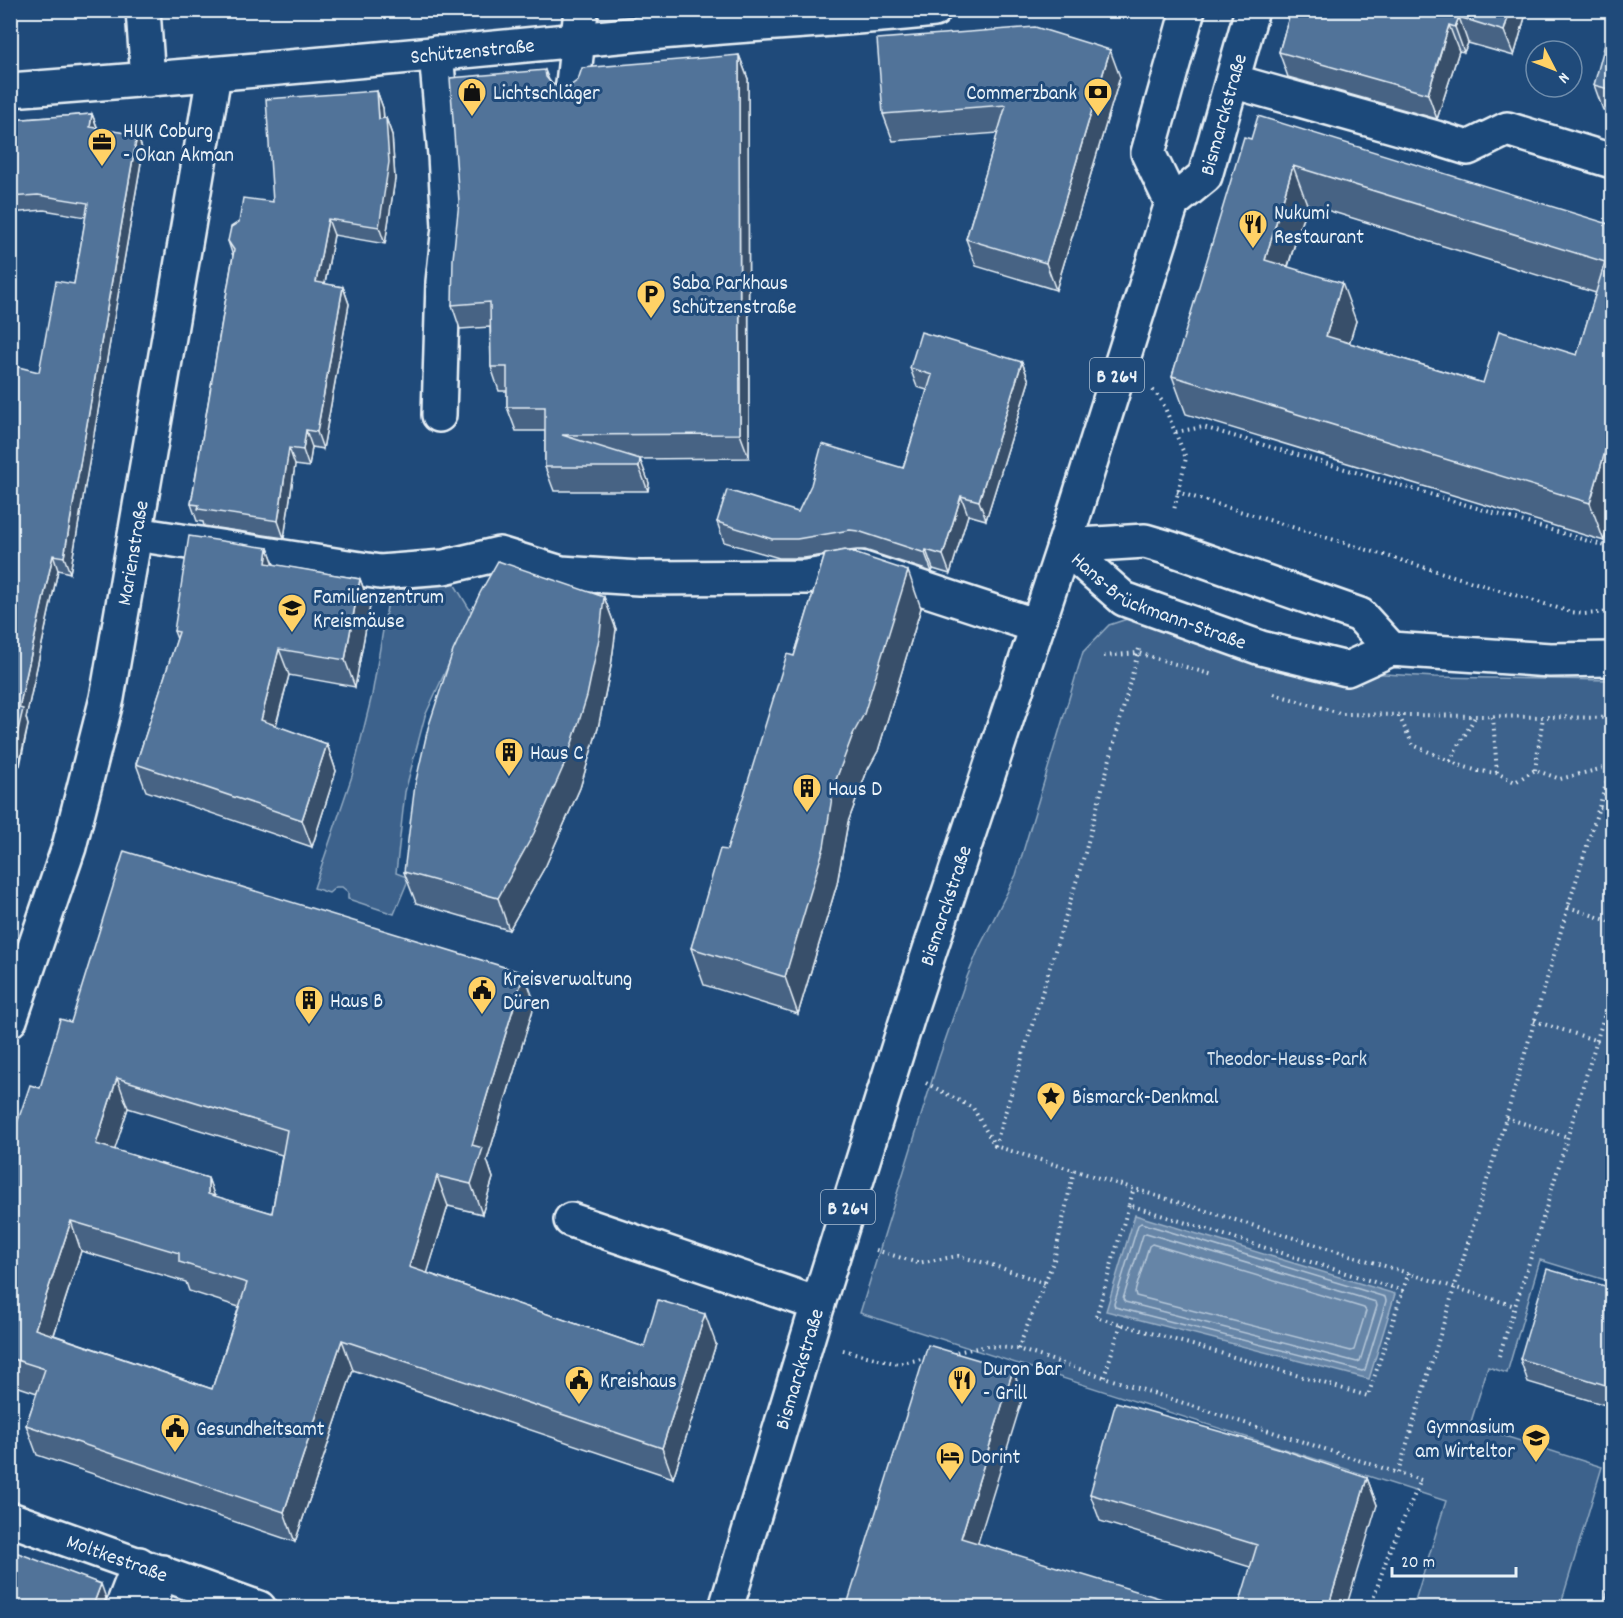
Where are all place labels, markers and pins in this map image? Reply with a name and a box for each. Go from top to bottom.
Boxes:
shop icon: Lichtschläger [456,76,488,118]
bank icon: Commerzbank [1082,76,1114,118]
place label: Lichtschläger [493,80,600,110]
place label: Commerzbank [966,80,1077,110]
place label: HUK Coburg - Okan Akman [123,118,234,172]
office icon: HUK Coburg - Okan Akman [86,126,118,168]
place label: Nukumi Restaurant [1274,200,1364,254]
restaurant icon: Nukumi Restaurant [1237,208,1269,250]
place label: Saba Parkhaus Schützenstraße [672,270,797,324]
parking icon: Saba Parkhaus Schützenstraße [635,278,667,320]
place label: Familienzentrum Kreismäuse [313,584,444,638]
school or university icon: Familienzentrum Kreismäuse [276,592,308,634]
building icon: Haus C [493,736,525,778]
place label: Haus C [530,740,584,770]
building icon: Haus D [791,772,823,814]
place label: Haus D [828,776,882,806]
place label: Kreisverwaltung Düren [503,966,632,1020]
public building icon: Kreisverwaltung Düren [466,974,498,1016]
building icon: Haus B [293,984,325,1026]
place label: Haus B [330,988,383,1018]
place icon: Bismarck-Denkmal [1035,1080,1067,1122]
place label: Bismarck-Denkmal [1072,1084,1219,1114]
place label: Duron Bar - Grill [983,1356,1062,1410]
public building icon: Kreishaus [563,1364,595,1406]
restaurant icon: Duron Bar - Grill [946,1364,978,1406]
place label: Kreishaus [600,1368,677,1398]
public building icon: Gesundheitsamt [159,1412,191,1454]
place label: Gymnasium am Wirteltor [1415,1414,1515,1468]
place label: Gesundheitsamt [196,1416,325,1446]
school or university icon: Gymnasium am Wirteltor [1520,1422,1552,1464]
hotel icon: Dorint [934,1440,966,1482]
place label: Dorint [971,1444,1021,1474]

